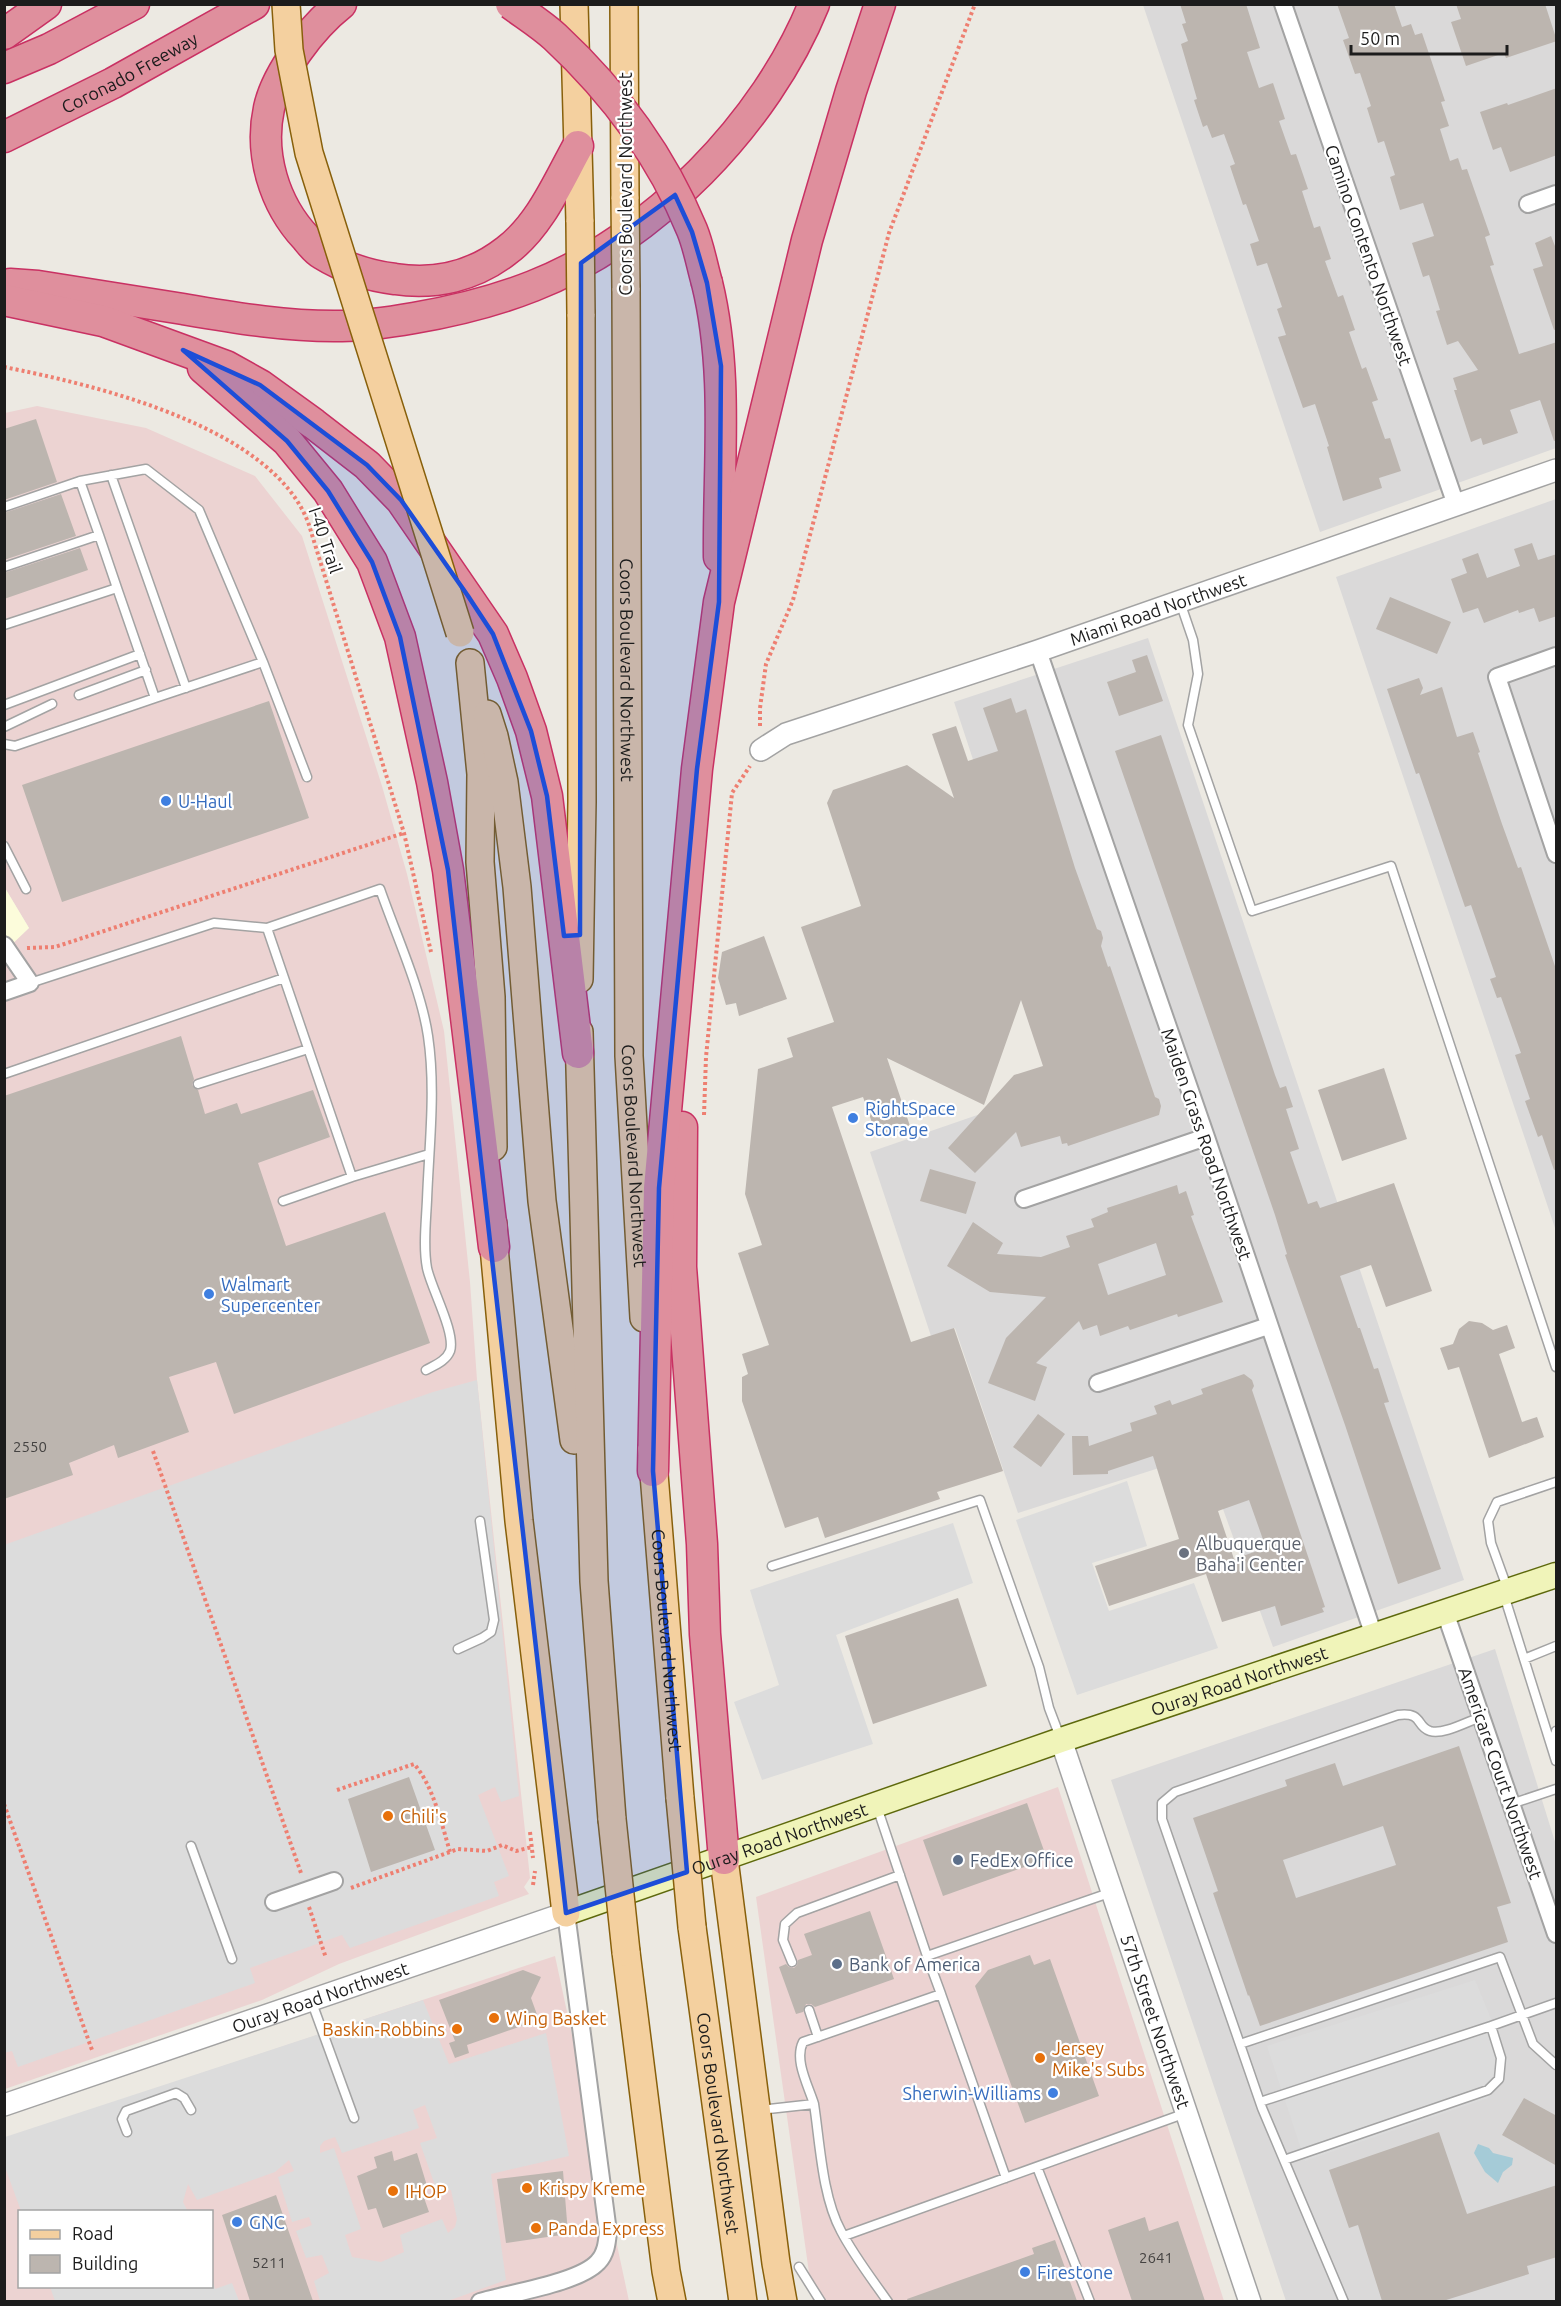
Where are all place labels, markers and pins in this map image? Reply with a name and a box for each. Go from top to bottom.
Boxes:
place label: U-Haul [178,791,233,811]
marker: U-Haul [159,794,173,808]
place label: RightSpace Storage [865,1098,956,1139]
marker: RightSpace Storage [846,1111,860,1125]
place label: Walmart Supercenter [221,1274,320,1315]
marker: Walmart Supercenter [202,1287,216,1301]
place label: Albuquerque Baha'i Center [1196,1533,1304,1574]
marker: Albuquerque Baha'i Center [1177,1546,1191,1560]
place label: Chili's [400,1806,447,1826]
marker: Chili's [381,1809,395,1823]
place label: FedEx Office [970,1850,1074,1870]
marker: FedEx Office [951,1853,965,1867]
place label: Bank of America [849,1954,981,1974]
marker: Bank of America [830,1957,844,1971]
place label: Wing Basket [506,2008,606,2028]
marker: Wing Basket [487,2011,501,2025]
place label: Baskin-Robbins [322,2019,445,2039]
marker: Baskin-Robbins [450,2022,464,2036]
place label: Jersey Mike's Subs [1052,2038,1145,2079]
marker: Jersey Mike's Subs [1033,2051,1047,2065]
place label: Sherwin-Williams [903,2083,1041,2103]
marker: Sherwin-Williams [1046,2086,1060,2100]
place label: Krispy Kreme [539,2178,645,2198]
place label: IHOP [405,2181,447,2201]
marker: Krispy Kreme [520,2181,534,2195]
marker: IHOP [386,2184,400,2198]
place label: GNC [249,2212,285,2232]
marker: GNC [230,2215,244,2229]
place label: Panda Express [548,2218,664,2238]
marker: Panda Express [529,2221,543,2235]
place label: Firestone [1037,2262,1113,2282]
marker: Firestone [1018,2265,1032,2279]

